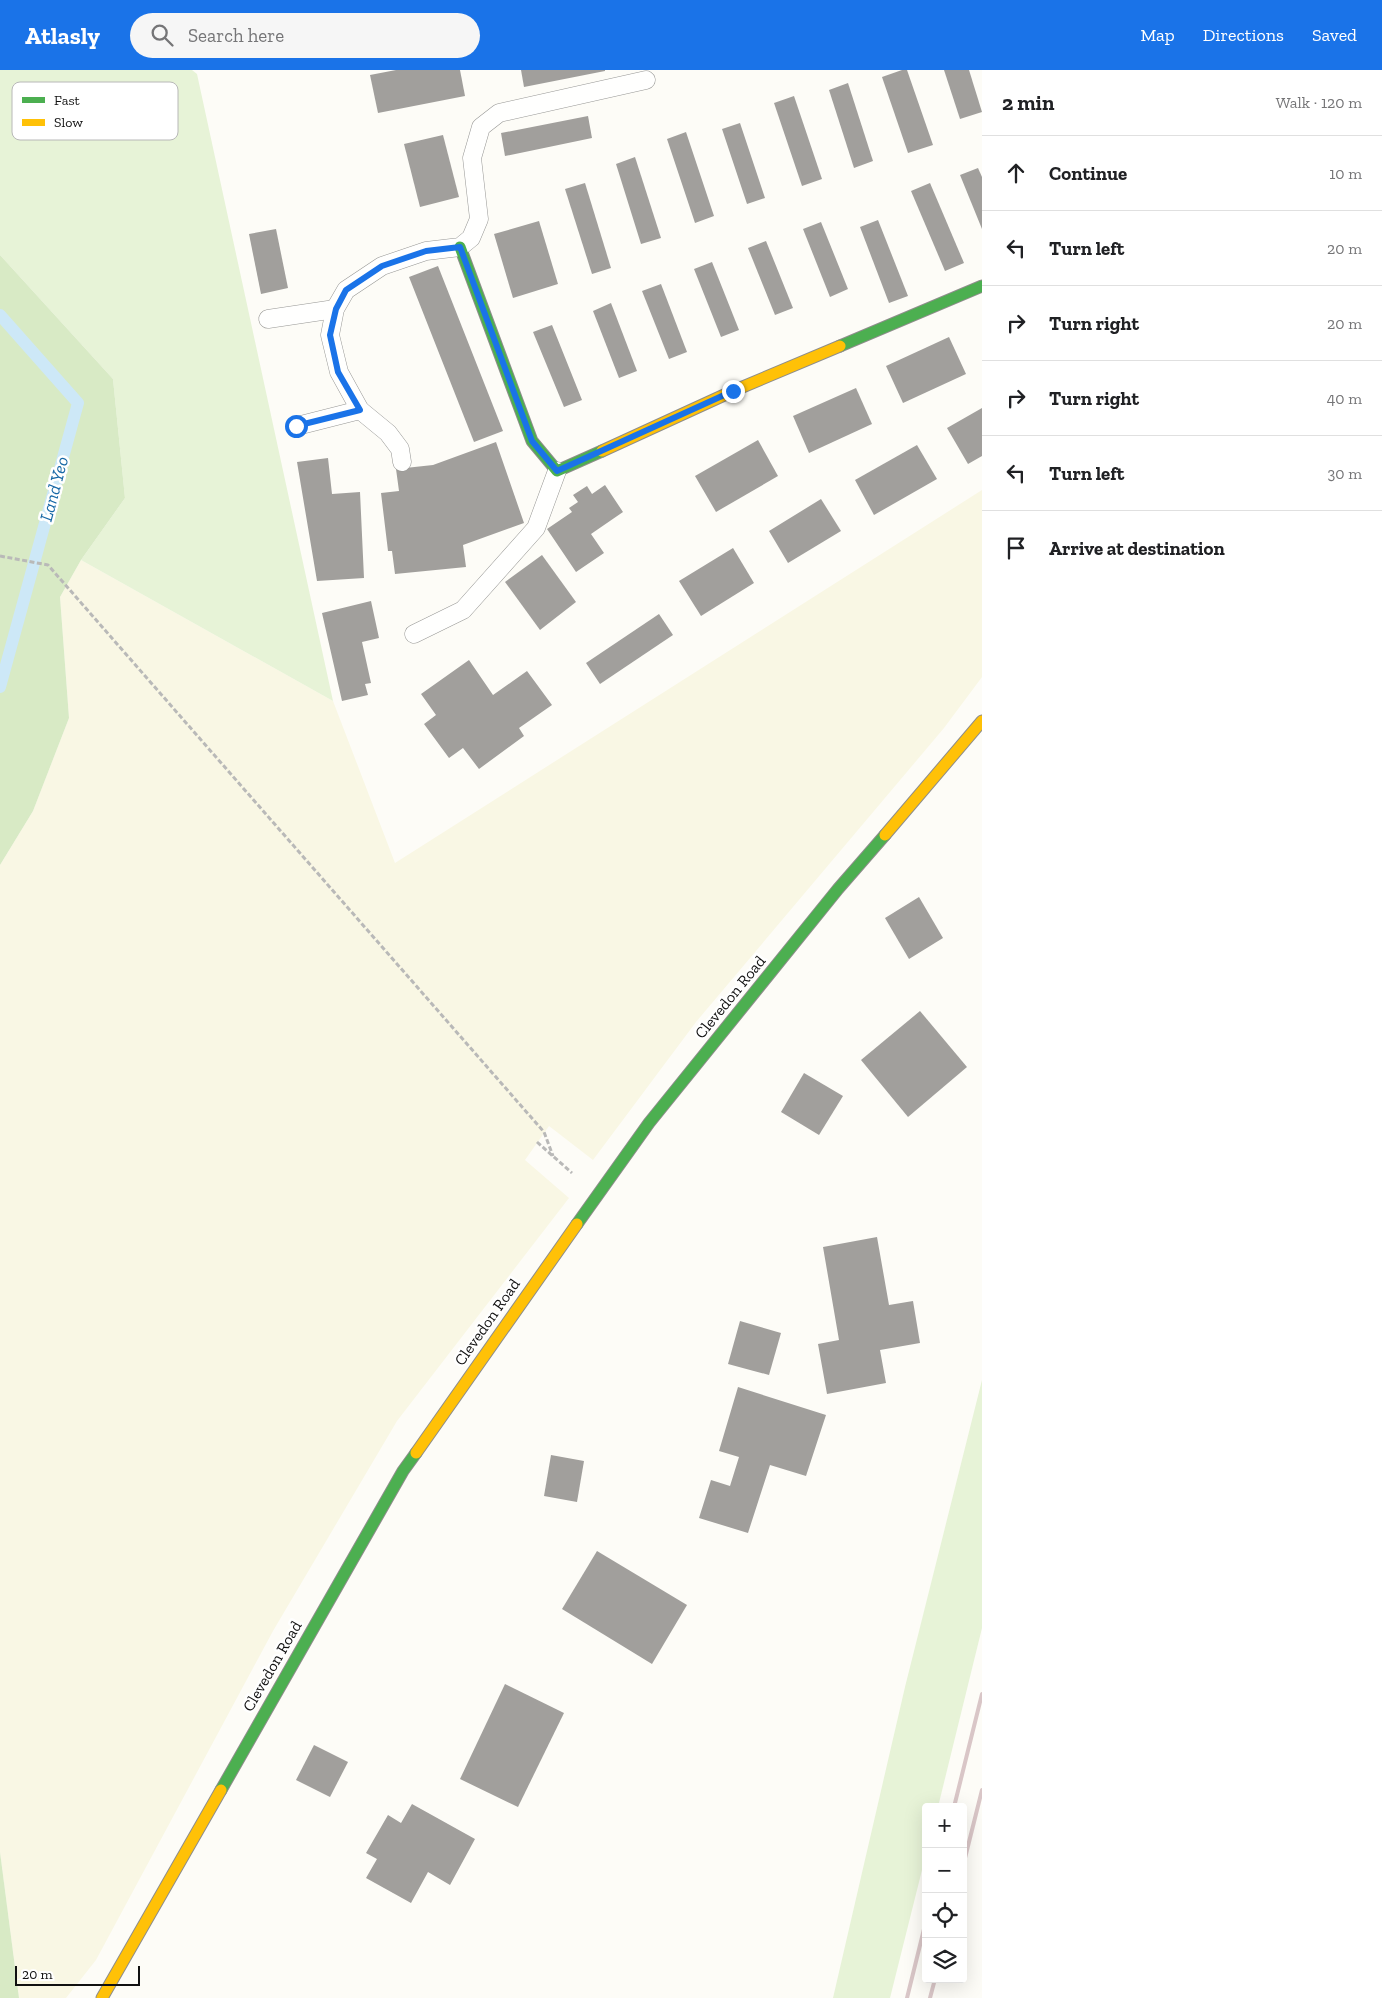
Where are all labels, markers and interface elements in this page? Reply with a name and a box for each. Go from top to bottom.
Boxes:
search box [130,13,480,58]
text: Atlasly [25,21,100,50]
icon: search [148,21,176,49]
text: Search here [188,24,284,47]
text: Map [1140,24,1175,46]
text: Directions [1203,24,1284,46]
text: Saved [1312,24,1357,46]
legend [12,82,178,140]
text: 2 min [1002,90,1054,115]
text: Fast [54,92,81,109]
text: Walk · 120 m [1276,93,1362,112]
text: Slow [54,114,83,131]
icon: ahead [1002,159,1030,187]
text: Continue [1049,162,1127,185]
text: 10 m [1329,164,1362,183]
icon: left [1002,234,1030,262]
text: Turn left [1049,237,1124,260]
text: 20 m [1327,239,1362,258]
icon: right [1002,309,1030,337]
text: Turn right [1049,312,1139,335]
text: 20 m [1327,314,1362,333]
route end [722,380,745,403]
icon: right [1002,384,1030,412]
text: Turn right [1049,387,1139,410]
text: 40 m [1327,389,1362,408]
route start [285,415,308,438]
water label: Land Yeo [35,454,73,524]
icon: left [1002,459,1030,487]
text: Turn left [1049,462,1124,485]
text: 30 m [1328,464,1362,483]
icon: arrive [1002,534,1030,562]
text: Arrive at destination [1049,537,1225,560]
street label: Clevedon Road [691,951,769,1042]
street label: Clevedon Road [450,1275,524,1369]
street label: Clevedon Road [238,1617,306,1715]
map controls [922,1803,967,1983]
button: + [922,1803,967,1848]
button: − [922,1848,967,1893]
button: locate [922,1893,967,1938]
button: layers [922,1938,967,1983]
scale bar [15,1963,140,1986]
text: 20 m [22,1966,53,1983]

